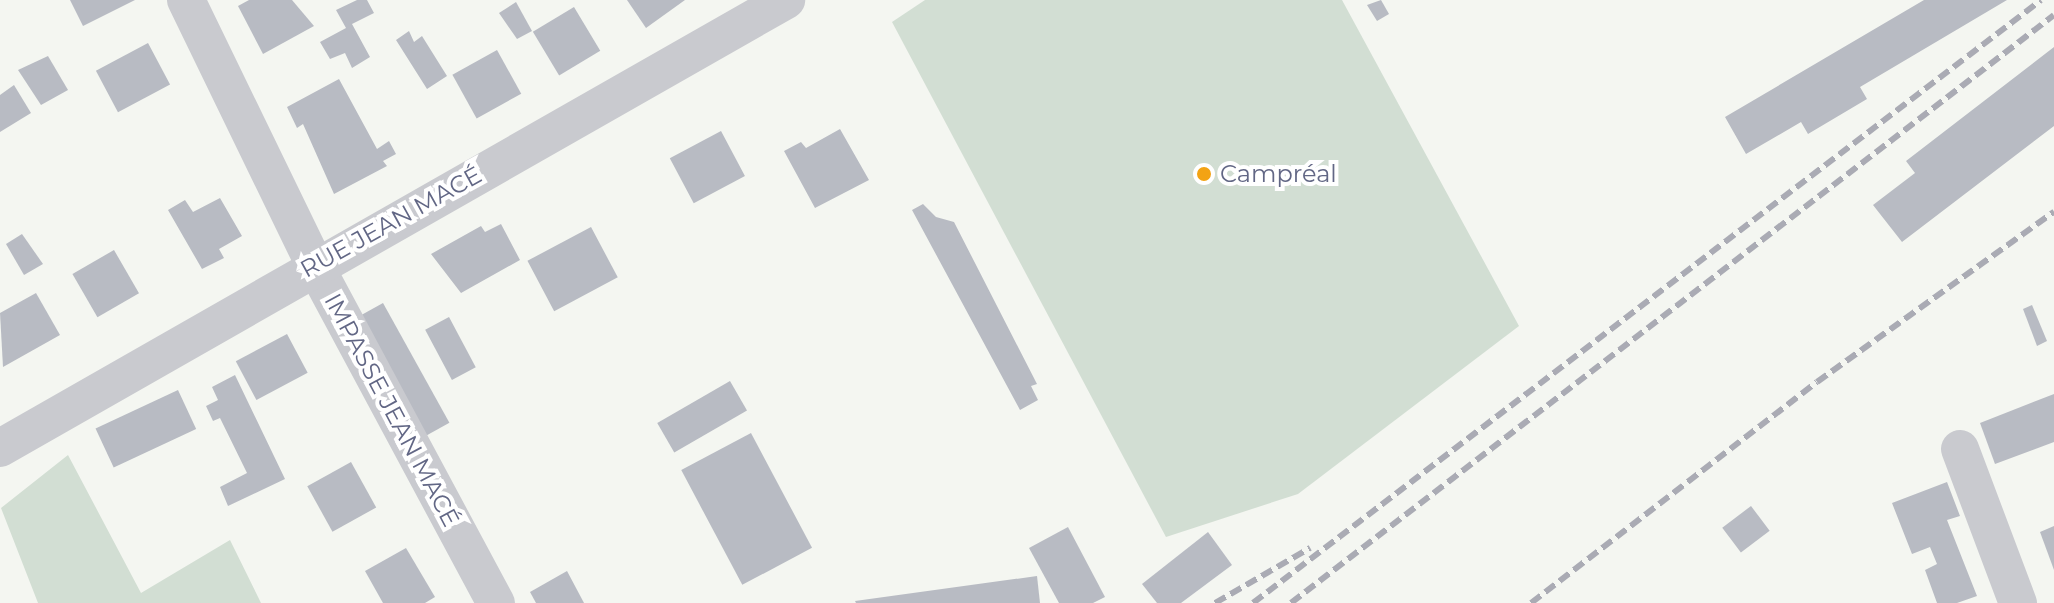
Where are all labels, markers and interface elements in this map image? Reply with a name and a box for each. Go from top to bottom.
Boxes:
street label: RUE JEAN MACÉ [295,160,487,284]
place label: Campréal [1220,160,1337,188]
marker: Campréal [1195,165,1213,183]
street label: IMPASSE JEAN MACÉ [318,289,466,531]

